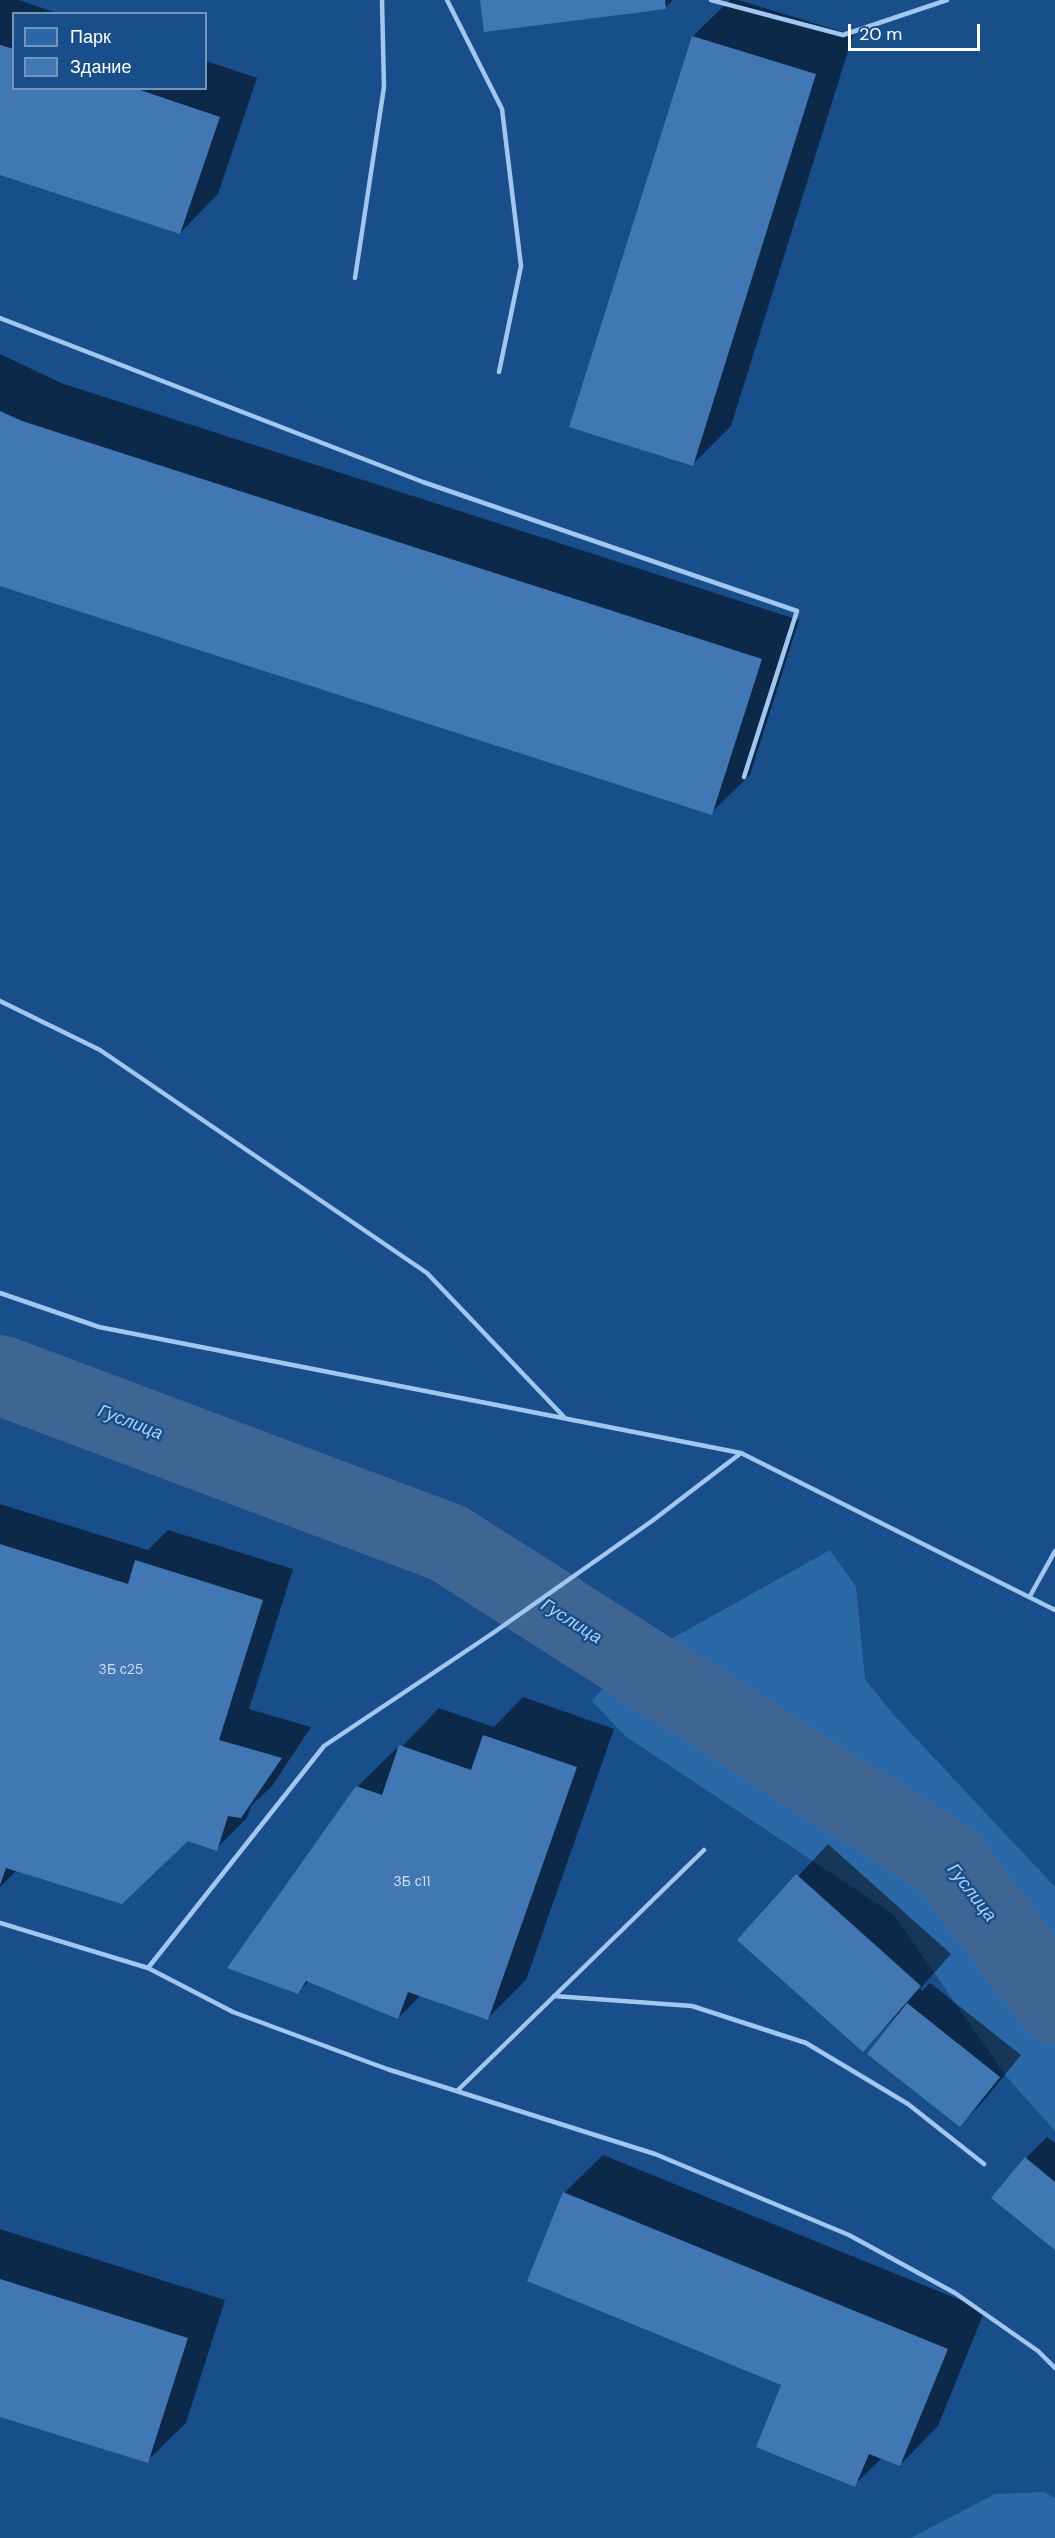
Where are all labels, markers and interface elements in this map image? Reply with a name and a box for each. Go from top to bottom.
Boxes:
legend [12,12,207,90]
scale bar [851,12,983,50]
text: 20 m [859,22,902,46]
text: Парк [70,25,111,49]
text: Здание [70,55,131,79]
water label: Гуслица [95,1401,165,1445]
water label: Гуслица [537,1595,605,1649]
house number: 3Б с25 [99,1662,143,1678]
water label: Гуслица [942,1860,1000,1926]
house number: 3Б с11 [394,1874,430,1890]

